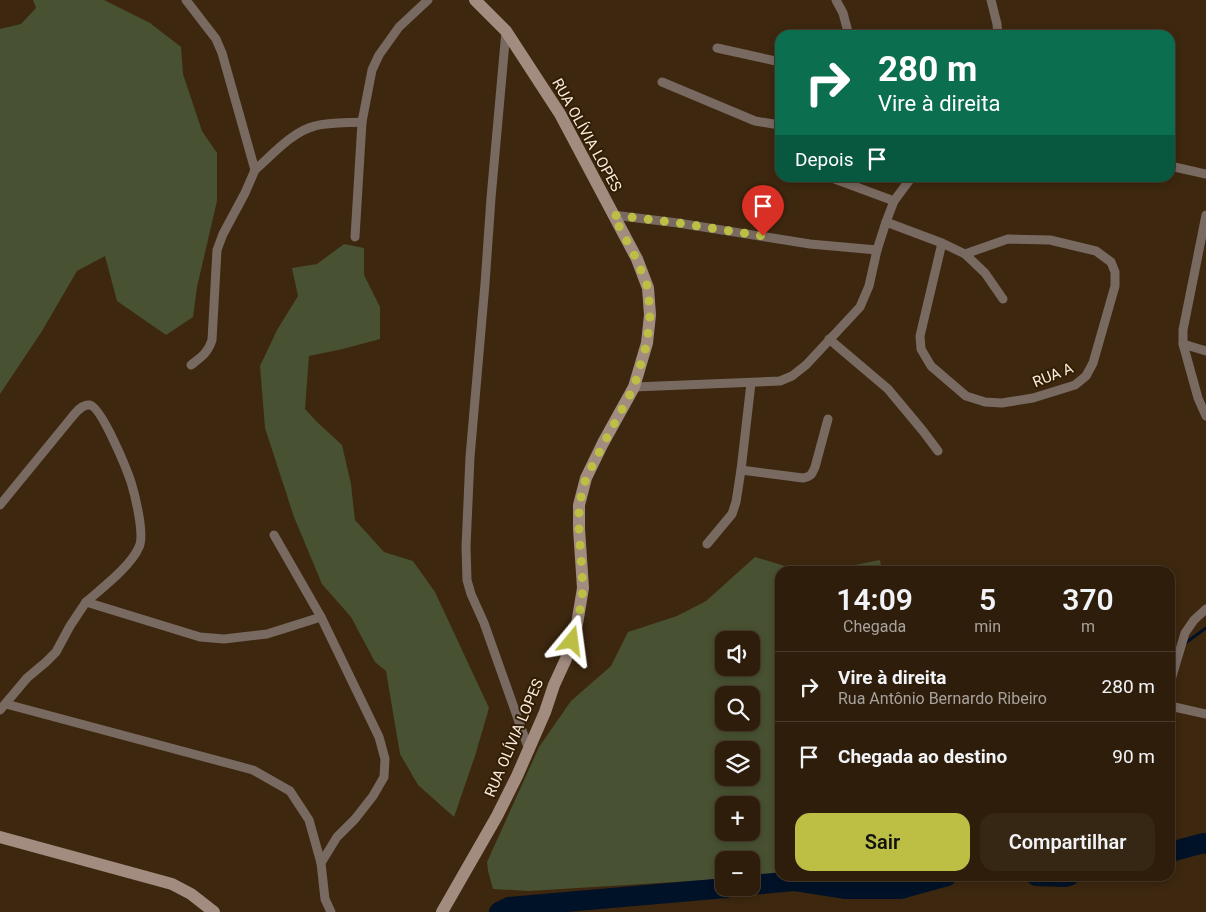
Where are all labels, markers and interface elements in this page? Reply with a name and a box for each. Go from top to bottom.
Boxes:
text: 280 m [878,49,977,90]
icon: right [795,50,860,115]
street label: RUA OLÍVIA LOPES [548,75,626,195]
text: Vire à direita [878,91,1000,116]
icon: arrive [863,145,891,173]
text: Depois [795,148,853,171]
pin [742,185,784,236]
icon: arrive [749,192,777,220]
street label: RUA A [1030,359,1076,391]
text: 14:09 [836,582,913,617]
text: 5 [979,582,996,617]
text: 370 [1062,582,1114,617]
position arrow [545,614,597,666]
text: Chegada [843,617,906,636]
text: min [974,617,1001,636]
text: m [1081,617,1095,636]
map controls [715,631,760,896]
button: sound [715,631,760,676]
text: Vire à direita [838,666,947,689]
icon: right [795,673,823,701]
text: 280 m [1102,675,1155,698]
street label: RUA OLÍVIA LOPES [481,676,547,800]
button: search [715,686,760,731]
text: Rua Antônio Bernardo Ribeiro [838,689,1047,708]
button: layers [715,741,760,786]
icon: arrive [795,743,823,771]
text: Chegada ao destino [838,745,1007,768]
text: 90 m [1112,745,1155,768]
button: + [715,796,760,841]
button: Sair [795,813,970,871]
button: Compartilhar [980,813,1155,871]
button: − [715,851,760,896]

